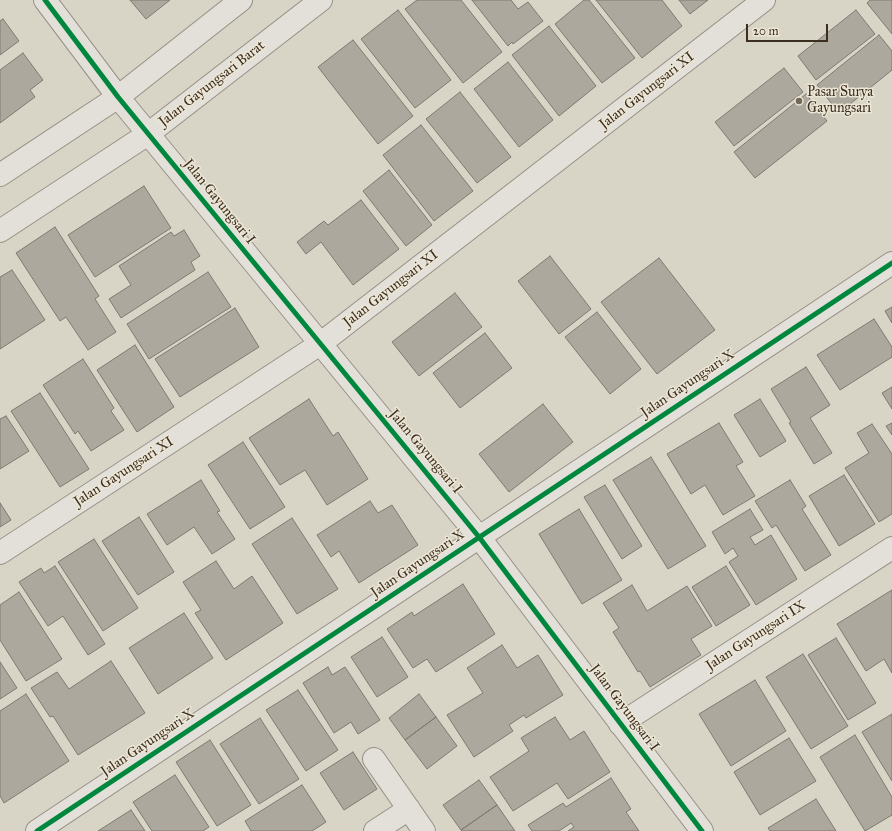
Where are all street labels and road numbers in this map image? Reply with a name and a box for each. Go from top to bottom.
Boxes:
street label: Jalan Gayungsari Barat [156,37,268,131]
street label: Jalan Gayungsari XI [596,49,698,133]
street label: Jalan Gayungsari I [180,156,258,248]
street label: Jalan Gayungsari XI [340,247,442,331]
street label: Jalan Gayungsari X [638,346,738,422]
street label: Jalan Gayungsari I [385,406,465,498]
street label: Jalan Gayungsari XI [71,433,177,511]
street label: Jalan Gayungsari X [368,526,468,602]
street label: Jalan Gayungsari IX [703,597,809,675]
street label: Jalan Gayungsari I [586,661,662,755]
street label: Jalan Gayungsari X [98,705,198,781]

